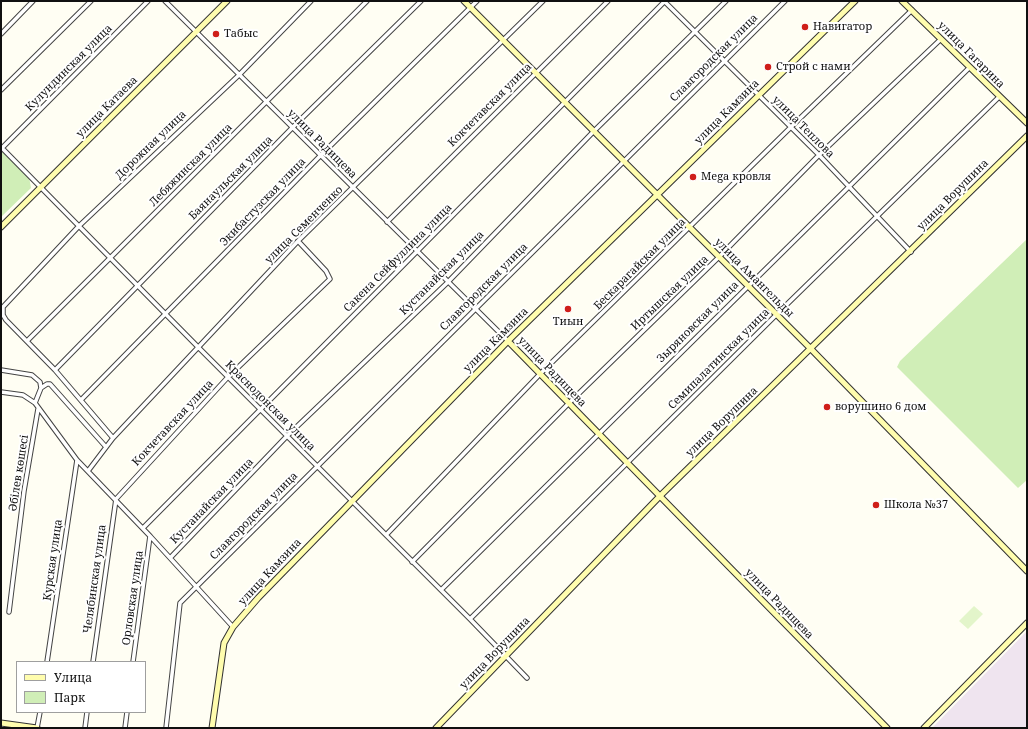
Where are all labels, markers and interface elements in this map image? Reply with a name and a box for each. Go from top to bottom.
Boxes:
street label: Славгородская улица [667,11,761,105]
street label: улица Гагарина [935,19,1007,91]
place label: Навигатор [813,20,872,34]
street label: Кулундинская улица [23,22,115,114]
marker: Навигатор [800,22,810,32]
place label: Табыс [224,27,258,41]
marker: Табыс [211,29,221,39]
street label: Кокчетавская улица [445,60,535,150]
place label: Строй с нами [776,60,851,74]
marker: Строй с нами [763,62,773,72]
street label: улица Катаева [74,74,140,140]
street label: улица Камзина [692,77,762,147]
street label: улица Теплова [769,93,837,161]
street label: улица Радищева [285,107,359,181]
street label: Дорожная улица [113,108,189,182]
street label: Лебяжинская улица [147,121,235,209]
street label: Баянаульская улица [186,133,276,223]
street label: Экибастузская улица [217,155,309,249]
street label: улица Ворушина [915,157,991,233]
place label: Mega кровля [701,170,771,184]
marker: Mega кровля [688,172,698,182]
street label: улица Семенченко [262,183,346,267]
street label: Сакена Сейфуллина улица [341,201,455,315]
street label: Бескарагайская улица [591,215,689,313]
street label: Кустанайская улица [397,228,487,318]
street label: улица Амангельды [712,236,796,320]
street label: Славгородская улица [437,240,531,334]
street label: Иртышская улица [629,253,711,333]
street label: Зыряновская улица [654,278,742,366]
marker: Тиын [563,304,573,314]
street label: улица Камзина [461,305,531,375]
street label: Семипалатинская улица [666,306,772,412]
place label: Тиын [553,315,583,329]
street label: улица Радищева [515,334,589,410]
street label: Краснодонская улица [222,358,318,454]
street label: Кокчетавская улица [130,377,216,469]
street label: улица Ворушина [683,384,761,460]
place label: ворушино 6 дом [835,400,926,414]
marker: ворушино 6 дом [822,402,832,412]
street label: Әбілев көшесі [6,434,32,512]
street label: Кустанайская улица [168,455,256,547]
street label: Славгородская улица [207,469,301,563]
place label: Школа №37 [884,498,948,512]
marker: Школа №37 [871,500,881,510]
street label: Курская улица [41,518,65,602]
street label: Челябинская улица [81,524,109,634]
street label: улица Камзина [236,536,304,608]
street label: Орловская улица [120,550,146,646]
street label: улица Радищева [742,566,816,642]
street label: улица Ворушина [457,614,533,692]
legend [16,661,146,713]
text: Улица [54,669,92,686]
text: Парк [54,689,85,706]

